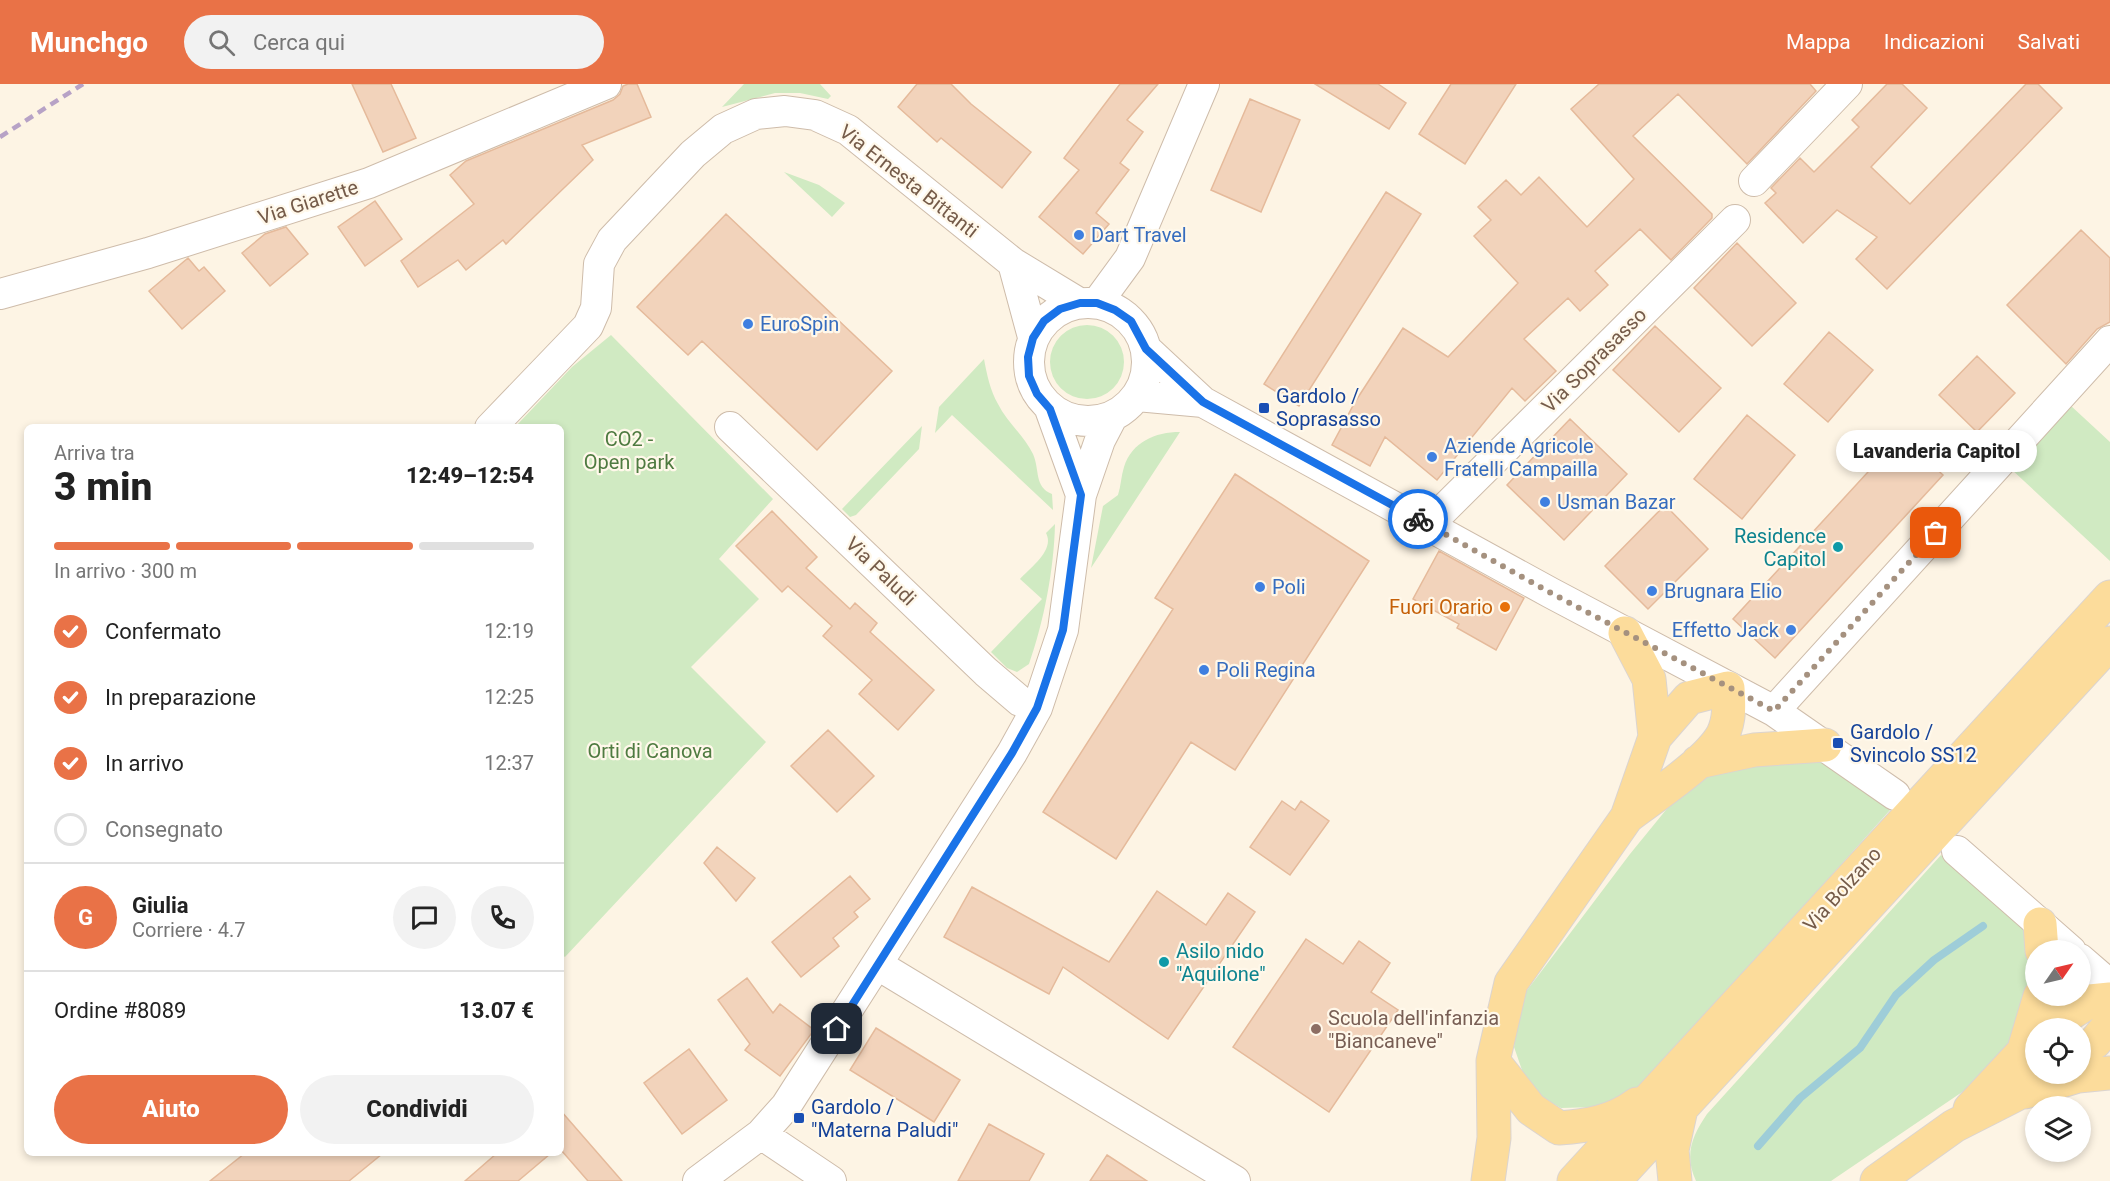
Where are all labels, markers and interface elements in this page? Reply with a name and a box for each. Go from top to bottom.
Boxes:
search box [184,15,604,69]
text: Munchgo [30,26,148,59]
icon: search [205,26,238,59]
text: Cerca qui [253,30,345,55]
text: Mappa [1786,30,1851,54]
text: Indicazioni [1884,30,1985,54]
text: Salvati [2018,30,2080,54]
street label: Via Ernesta Bittanti [835,119,983,243]
street label: Via Giarette [255,175,361,229]
place label: Dart Travel [1091,223,1187,247]
marker: Dart Travel [1072,228,1086,242]
street label: Via Soprasasso [1537,303,1651,417]
place label: EuroSpin [760,312,839,336]
marker: EuroSpin [741,317,755,331]
place label: Gardolo / Soprasasso [1276,384,1381,431]
marker: Gardolo / Soprasasso [1257,401,1271,415]
park label: CO2 - Open park [584,427,675,474]
callout: Lavanderia Capitol [1836,431,2036,473]
place label: Aziende Agricole Fratelli Campailla [1444,434,1598,481]
text: Lavanderia Capitol [1853,439,2020,463]
text: Arriva tra [54,441,135,465]
marker: Aziende Agricole Fratelli Campailla [1425,450,1439,464]
text: 12:49–12:54 [406,463,534,488]
text: 3 min [54,464,152,510]
courier [1388,489,1448,549]
place label: Usman Bazar [1557,490,1676,514]
marker: Usman Bazar [1538,495,1552,509]
icon: bike [1402,503,1435,536]
pin [1910,507,1961,558]
icon: bag [1919,516,1952,549]
place label: Residence Capitol [1734,524,1826,571]
street label: Via Paludi [841,532,921,610]
marker: Residence Capitol [1831,540,1845,554]
text: In arrivo · 300 m [54,559,197,583]
place label: Poli [1272,575,1306,599]
place label: Brugnara Elio [1664,579,1782,603]
marker: Poli [1253,580,1267,594]
marker: Brugnara Elio [1645,584,1659,598]
place label: Fuori Orario [1389,595,1493,619]
marker: Fuori Orario [1498,600,1512,614]
icon: check [54,615,87,648]
place label: Effetto Jack [1672,618,1780,642]
text: Confermato [105,619,221,644]
text: 12:19 [484,619,534,643]
marker: Effetto Jack [1784,623,1798,637]
place label: Poli Regina [1216,658,1316,682]
marker: Poli Regina [1197,663,1211,677]
icon: check [54,681,87,714]
text: In preparazione [105,685,256,710]
text: 12:25 [484,685,534,709]
place label: Gardolo / Svincolo SS12 [1850,720,1977,767]
marker: Gardolo / Svincolo SS12 [1831,736,1845,750]
park label: Orti di Canova [587,739,713,763]
icon: check [54,747,87,780]
text: In arrivo [105,751,184,776]
text: 12:37 [484,751,534,775]
text: Consegnato [105,817,223,842]
street label: Via Bolzano [1798,842,1886,936]
button: chat [393,886,456,949]
button: phone [471,886,534,949]
text: Giulia [132,893,189,918]
text: G [78,905,93,930]
text: Corriere · 4.7 [132,918,246,942]
place label: Asilo nido "Aquilone" [1176,939,1266,986]
north arrow [2025,940,2091,1006]
map controls [2025,940,2091,1162]
marker: Asilo nido "Aquilone" [1157,955,1171,969]
text: Ordine #8089 [54,998,186,1023]
text: 13.07 € [459,998,534,1023]
pin [811,1003,862,1054]
place label: Scuola dell'infanzia "Biancaneve" [1328,1006,1499,1053]
icon: home [820,1012,853,1045]
button: locate [2025,1018,2091,1084]
marker: Scuola dell'infanzia "Biancaneve" [1309,1022,1323,1036]
button: Aiuto [54,1075,288,1144]
button: Condividi [300,1075,534,1144]
place label: Gardolo / "Materna Paludi" [811,1095,958,1142]
button: layers [2025,1096,2091,1162]
marker: Gardolo / "Materna Paludi" [792,1111,806,1125]

